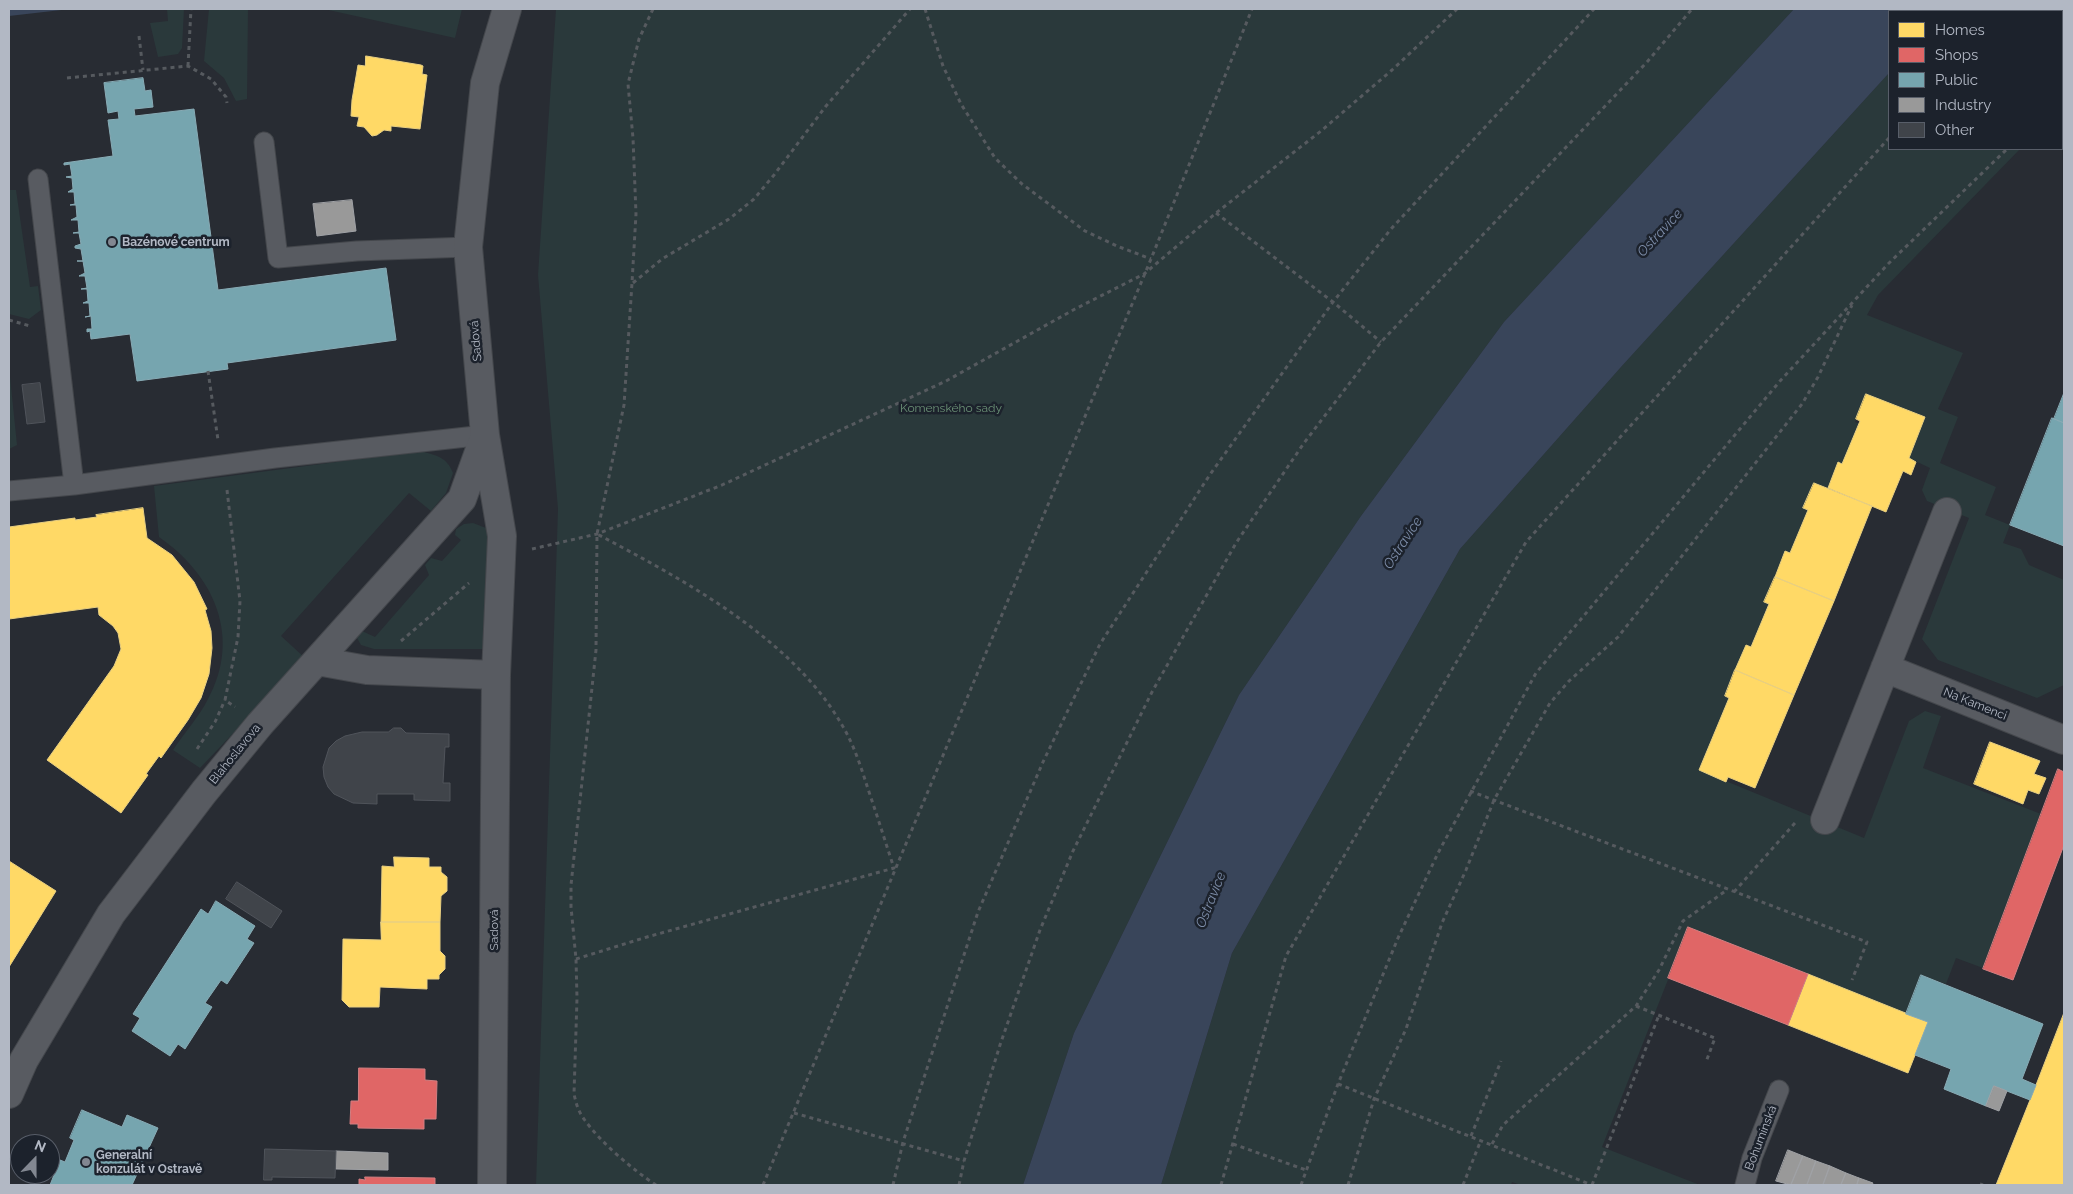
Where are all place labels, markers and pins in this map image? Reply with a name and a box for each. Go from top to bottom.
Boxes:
place label: Bazénové centrum [122,235,230,249]
marker: Bazénové centrum [106,236,118,248]
place label: Generalní konzulát v Ostravě [96,1148,202,1176]
marker: Generalní konzulát v Ostravě [80,1156,92,1168]

